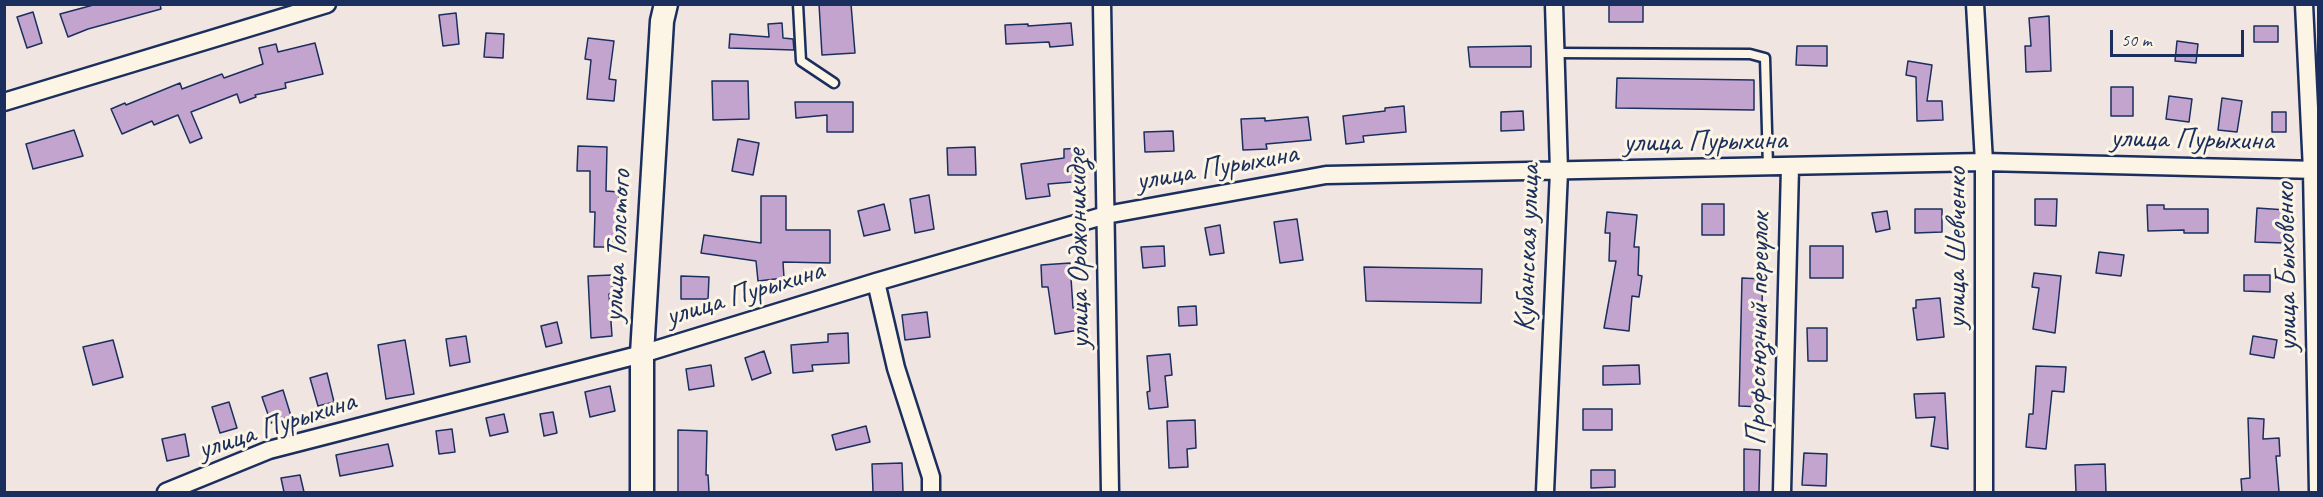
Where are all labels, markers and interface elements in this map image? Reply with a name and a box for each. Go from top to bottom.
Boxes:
scale bar [2113,18,2246,56]
text: 50 m [2121,29,2152,51]
street label: улица Пурыхина [2110,121,2274,159]
street label: улица Пурыхина [1623,123,1787,161]
street label: улица Пурыхина [1133,136,1301,200]
street label: улица Орджоникидзе [1059,149,1099,349]
street label: Кубанская улица [1507,163,1549,333]
street label: улица Шевченко [1939,167,1975,329]
street label: улица Толстого [596,169,640,323]
street label: улица Быховенко [2268,182,2306,352]
street label: Профсоюзный переулок [1739,212,1779,446]
street label: улица Пурыхина [662,253,828,335]
street label: улица Пурыхина [194,384,360,468]

